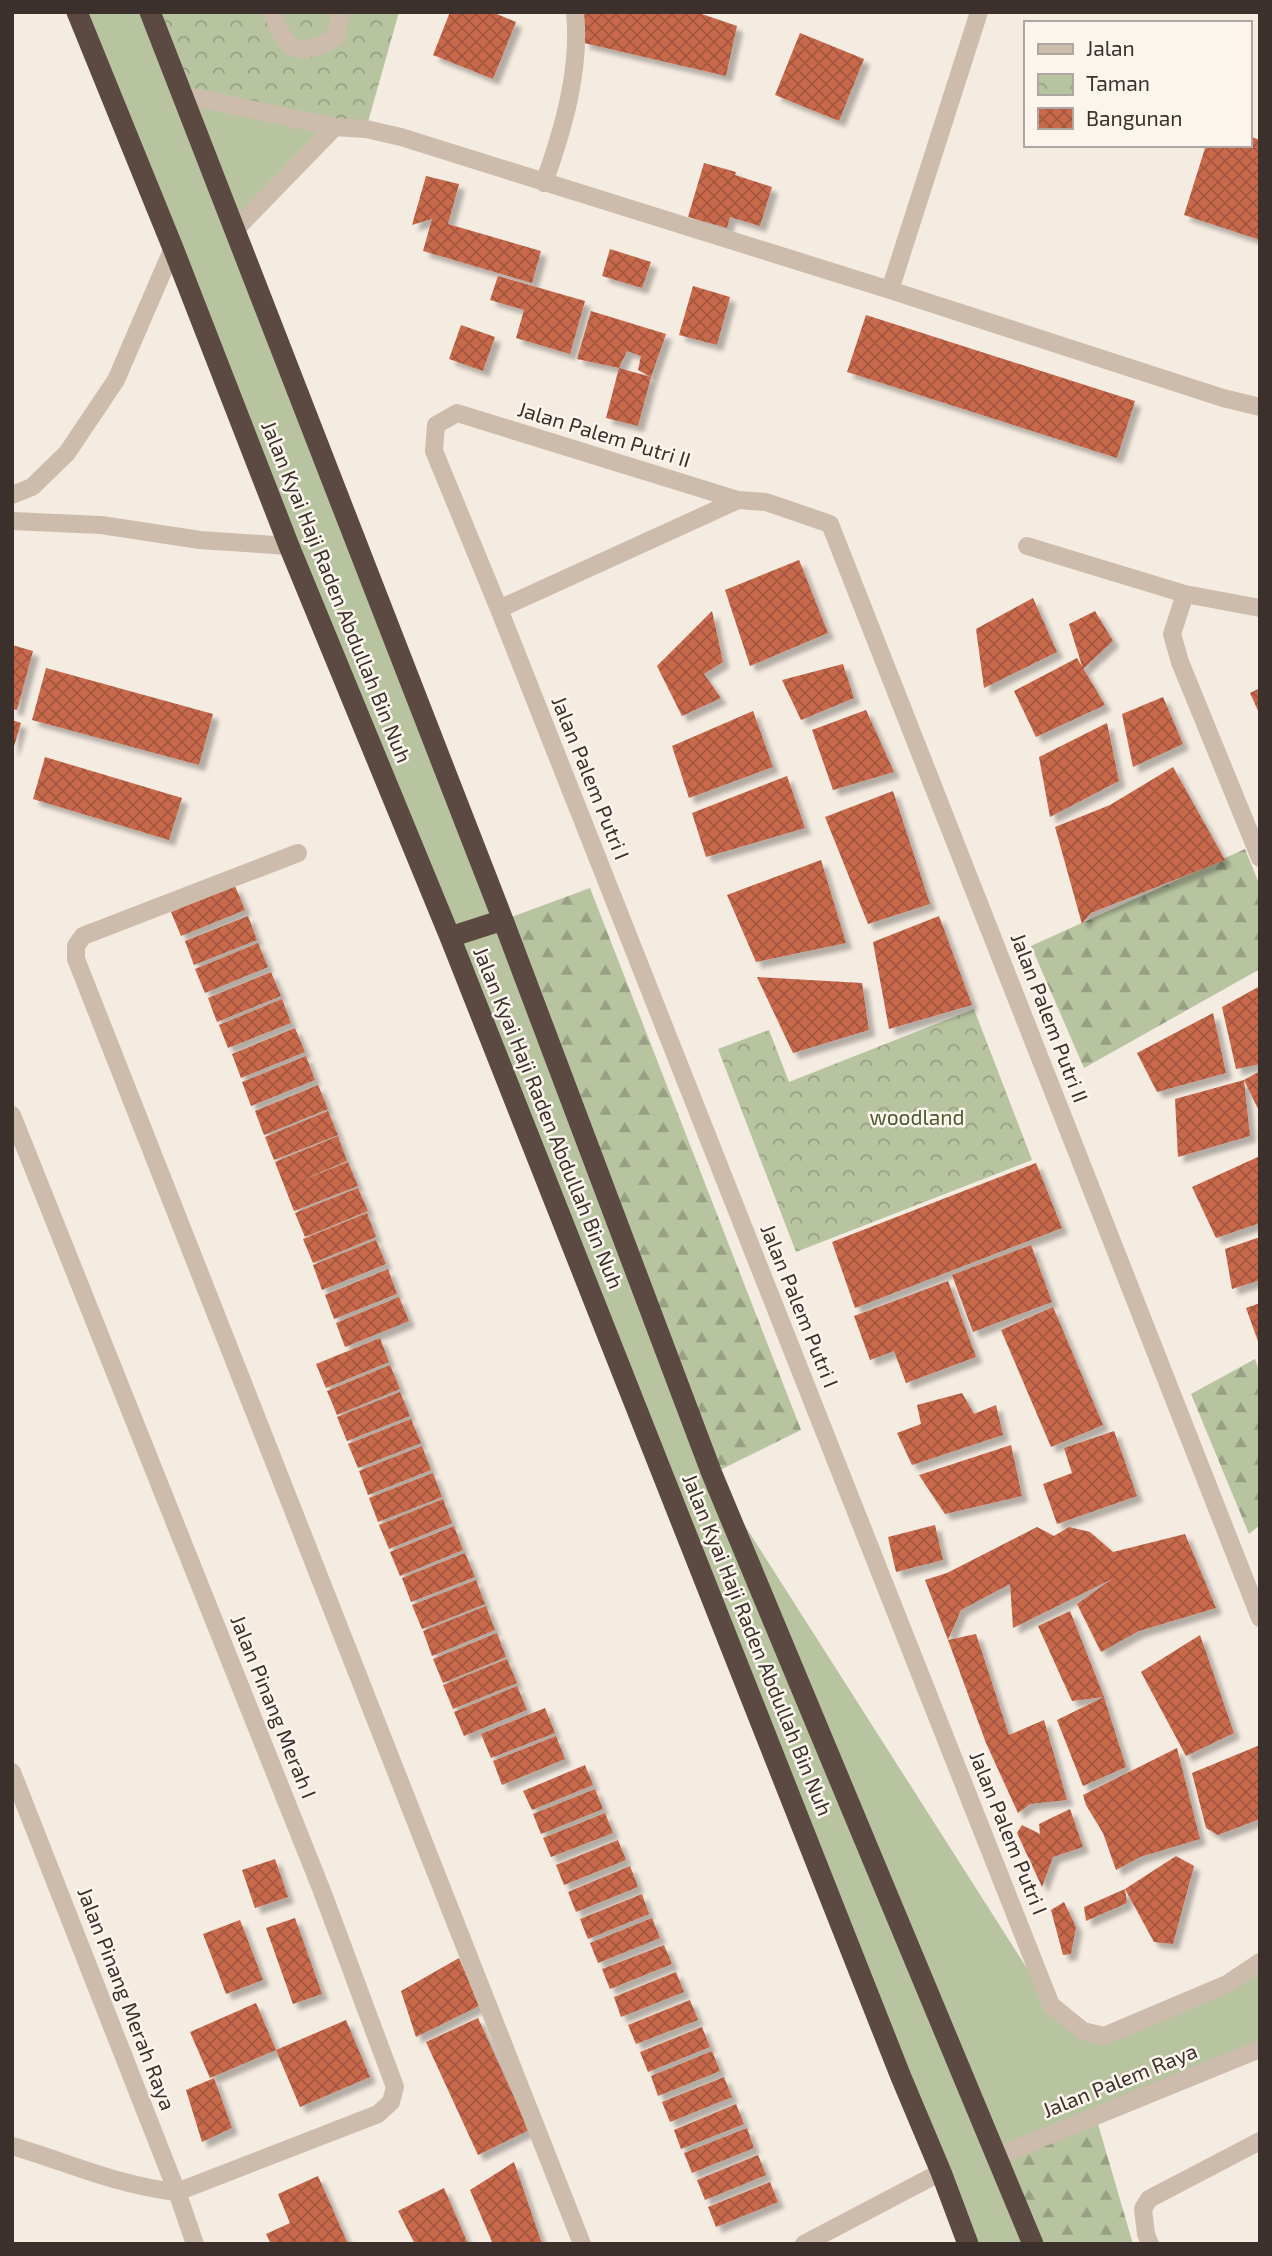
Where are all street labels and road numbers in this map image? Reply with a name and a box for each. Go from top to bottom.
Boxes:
street label: Jalan Palem Putri II [515,395,694,472]
street label: Jalan Kyai Haji Raden Abdullah Bin Nuh [256,417,418,766]
street label: Jalan Palem Putri I [547,692,636,863]
street label: Jalan Palem Putri II [1007,929,1094,1106]
street label: Jalan Kyai Haji Raden Abdullah Bin Nuh [468,943,630,1292]
street label: Jalan Palem Putri I [756,1220,845,1391]
street label: Jalan Kyai Haji Raden Abdullah Bin Nuh [677,1470,839,1819]
street label: Jalan Pinang Merah I [226,1611,323,1802]
street label: Jalan Palem Putri I [965,1747,1054,1918]
street label: Jalan Pinang Merah Raya [73,1883,182,2113]
street label: Jalan Palem Raya [1038,2037,1201,2122]

